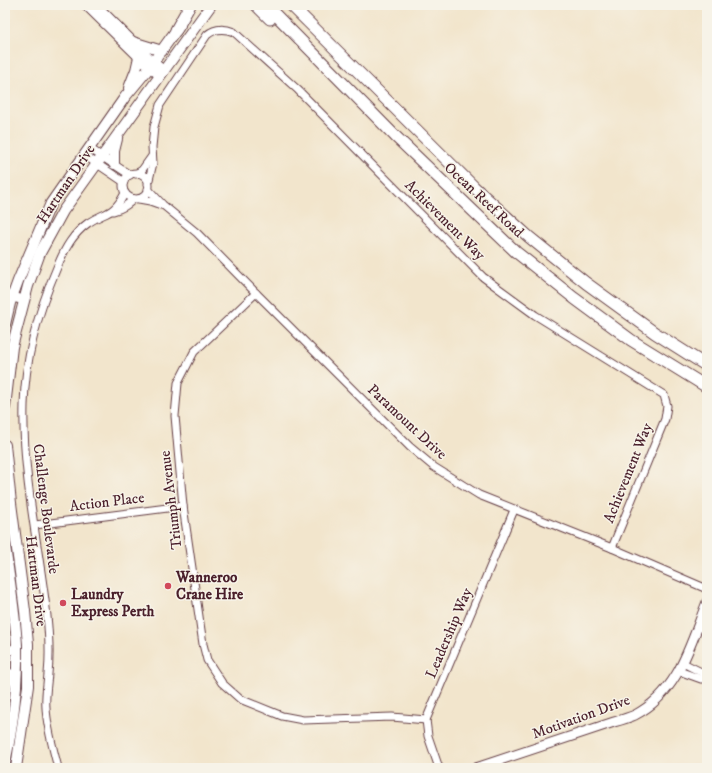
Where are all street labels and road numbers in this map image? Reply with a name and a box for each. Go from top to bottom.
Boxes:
street label: Hartman Drive [33,141,99,227]
street label: Ocean Reef Road [440,158,528,242]
street label: Achievement Way [401,176,490,265]
street label: Paramount Drive [363,380,451,464]
street label: Achievement Way [599,419,657,526]
street label: Challenge Boulevarde [29,443,63,575]
street label: Triumph Avenue [156,449,186,551]
street label: Action Place [69,488,145,516]
street label: Hartman Drive [21,534,51,628]
street label: Leadership Way [421,584,477,681]
street label: Motivation Drive [529,690,633,744]

